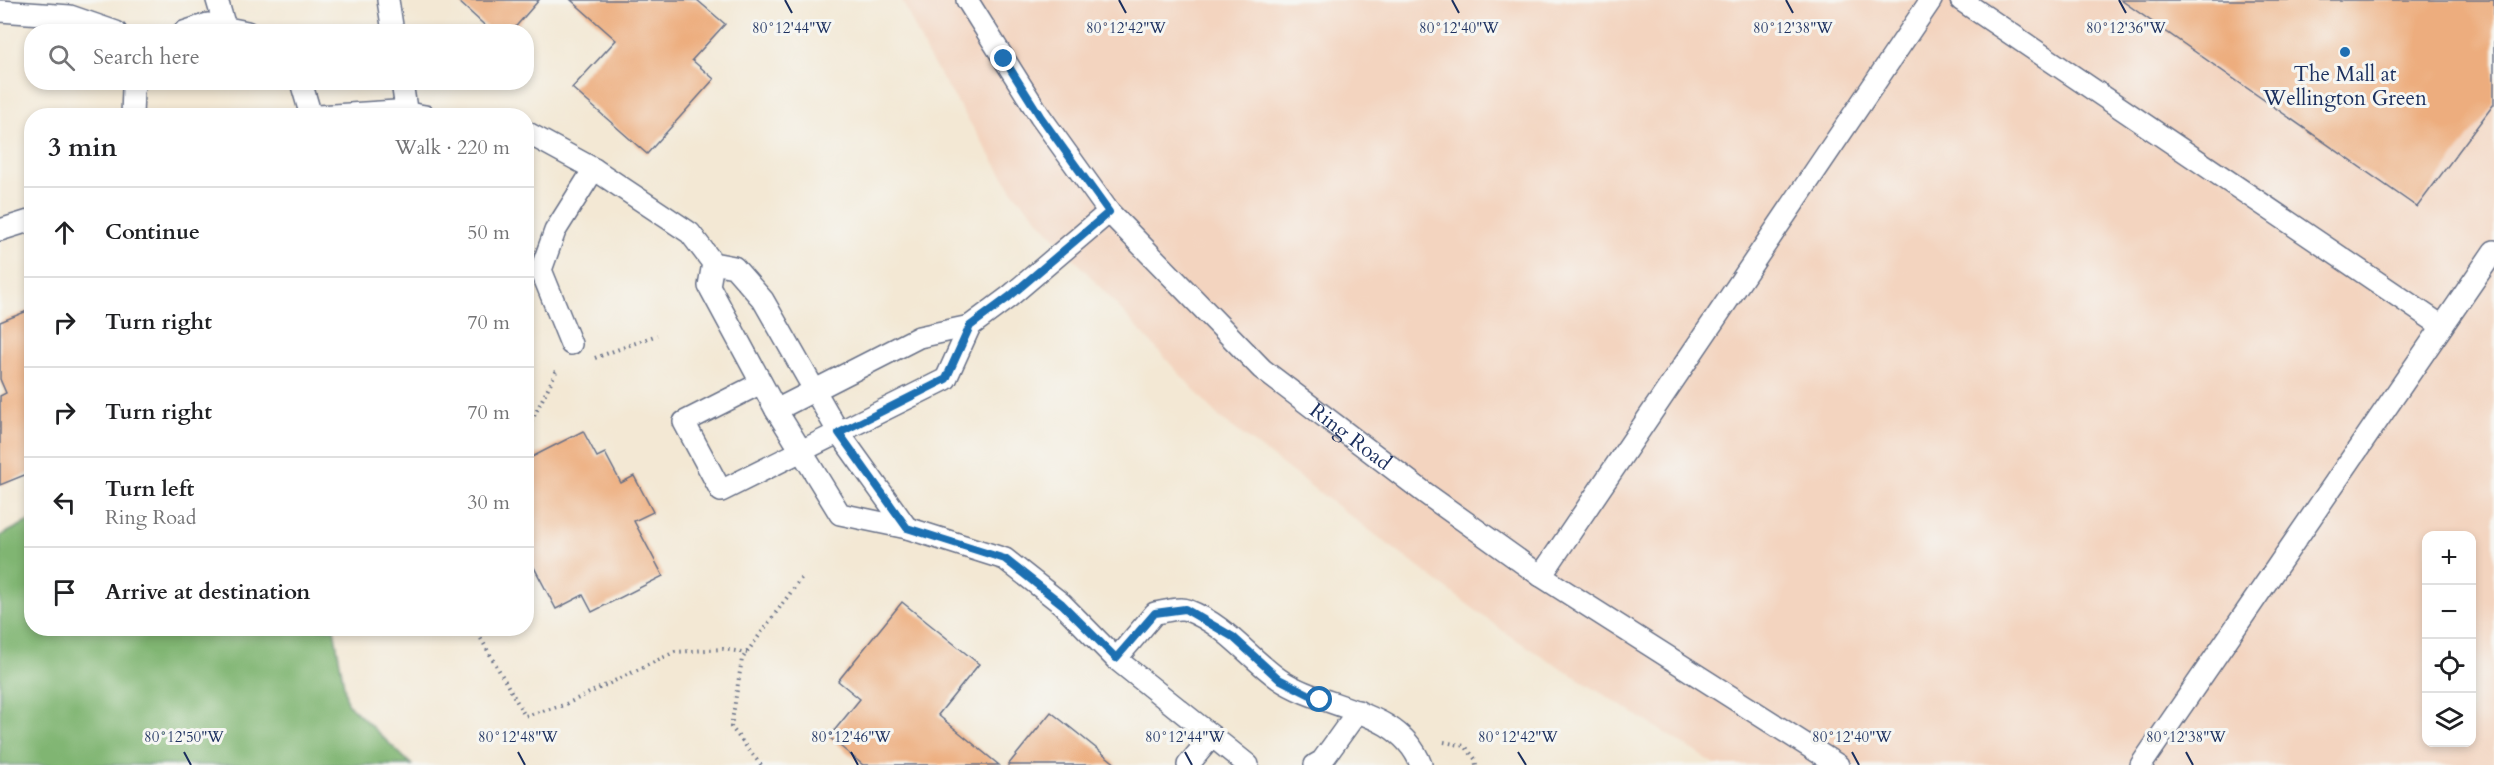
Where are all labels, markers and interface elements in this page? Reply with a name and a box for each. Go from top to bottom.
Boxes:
text: 80°12'44"W [752,18,832,38]
text: 80°12'42"W [1086,18,1166,38]
text: 80°12'40"W [1419,18,1499,38]
text: 80°12'38"W [1753,18,1833,38]
text: 80°12'36"W [2086,18,2166,38]
search box [24,24,534,90]
icon: search [45,41,78,74]
text: Search here [93,42,200,72]
route end [990,45,1016,71]
marker: The Mall at Wellington Green [2338,45,2352,59]
place label: The Mall at Wellington Green [2262,60,2427,113]
text: 3 min [48,130,117,165]
text: Walk · 220 m [395,134,510,161]
icon: ahead [48,216,81,249]
text: Continue [105,217,200,247]
text: 50 m [467,219,510,246]
icon: right [48,306,81,339]
text: Turn right [105,307,212,337]
text: 70 m [467,309,510,336]
icon: right [48,396,81,429]
street label: Ring Road [1304,396,1398,477]
text: Turn right [105,397,212,427]
text: 70 m [467,399,510,426]
text: Turn left [105,474,194,504]
icon: left [48,486,81,519]
text: 30 m [467,489,510,516]
text: Ring Road [105,504,196,531]
map controls [2422,531,2476,747]
button: + [2422,531,2476,585]
icon: arrive [48,576,81,609]
text: Arrive at destination [105,577,310,607]
button: − [2422,585,2476,639]
button: locate [2422,639,2476,693]
route start [1306,686,1332,712]
button: layers [2422,693,2476,747]
text: 80°12'50"W [144,727,224,747]
text: 80°12'48"W [478,727,558,747]
text: 80°12'46"W [811,727,891,747]
text: 80°12'44"W [1145,727,1225,747]
text: 80°12'42"W [1478,727,1558,747]
text: 80°12'40"W [1812,727,1892,747]
text: 80°12'38"W [2146,727,2226,747]

